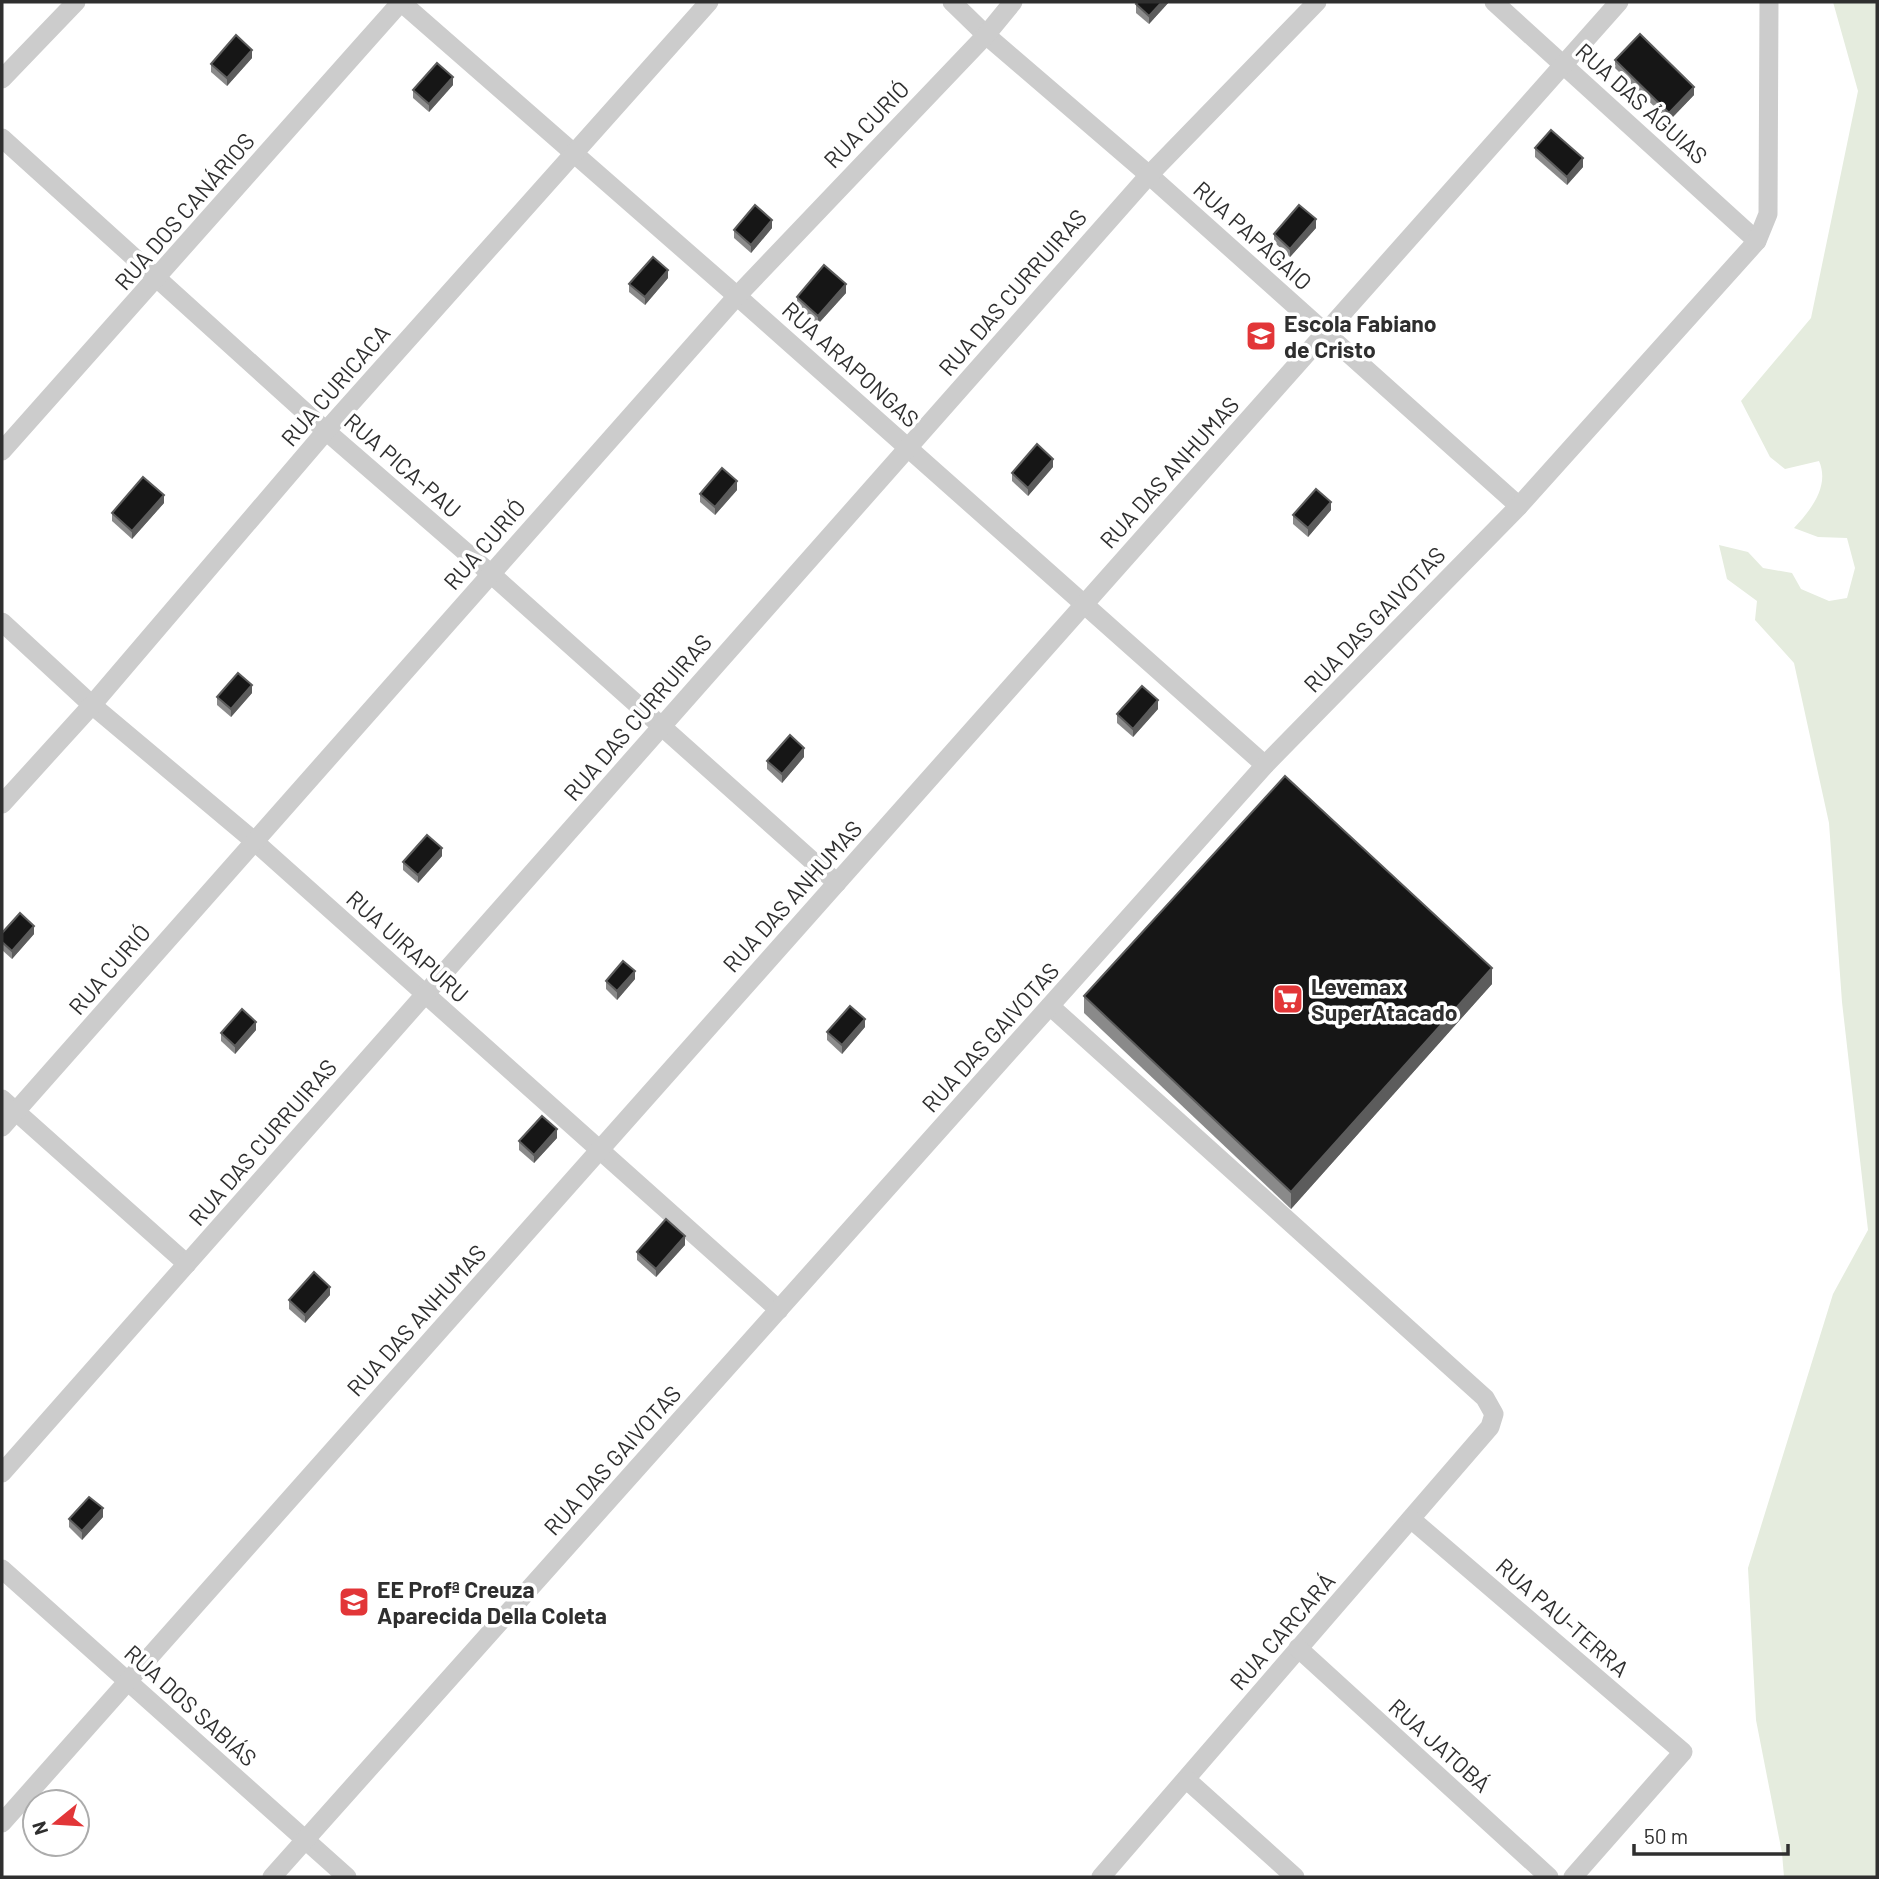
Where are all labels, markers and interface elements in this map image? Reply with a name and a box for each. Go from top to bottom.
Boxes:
street label: RUA DAS ÁGUIAS [1570,37,1714,169]
street label: RUA CURIÓ [818,75,914,173]
street label: RUA DOS CANÁRIOS [108,127,260,295]
street label: RUA PAPAGAIO [1188,175,1318,295]
street label: RUA DAS CURRUIRAS [932,203,1092,381]
street label: RUA ARAPONGAS [777,295,925,433]
place label: Escola Fabiano de Cristo [1284,309,1437,363]
street label: RUA CURICACA [275,319,395,451]
school or university icon: Escola Fabiano de Cristo [1244,319,1278,353]
street label: RUA DAS ANHUMAS [1093,390,1245,554]
street label: RUA PICA-PAU [339,407,467,523]
street label: RUA CURIÓ [437,493,531,595]
street label: RUA DAS GAIVOTAS [1297,540,1451,698]
street label: RUA DAS CURRUIRAS [557,628,717,806]
street label: RUA DAS ANHUMAS [716,814,868,978]
street label: RUA UIRAPURU [341,884,475,1008]
street label: RUA CURIÓ [62,918,156,1020]
street label: RUA DAS GAIVOTAS [915,956,1065,1118]
place label: Levemax SuperAtacado [1311,972,1458,1026]
supermarket icon: Levemax SuperAtacado [1271,982,1305,1016]
street label: RUA DAS CURRUIRAS [182,1053,342,1231]
street label: RUA DAS ANHUMAS [340,1238,492,1402]
street label: RUA DAS GAIVOTAS [537,1379,687,1541]
street label: RUA PAU-TERRA [1491,1552,1635,1682]
street label: RUA CARCARÁ [1224,1567,1341,1695]
place label: EE Profª Creuza Aparecida Della Coleta [377,1575,607,1629]
school or university icon: EE Profª Creuza Aparecida Della Coleta [337,1585,371,1619]
street label: RUA DOS SABIÁS [119,1638,263,1772]
street label: RUA JATOBÁ [1383,1692,1497,1798]
north arrow [21,1788,91,1858]
scale bar [1634,1812,1788,1856]
text: N [26,1819,52,1838]
text: 50 m [1644,1823,1688,1848]

